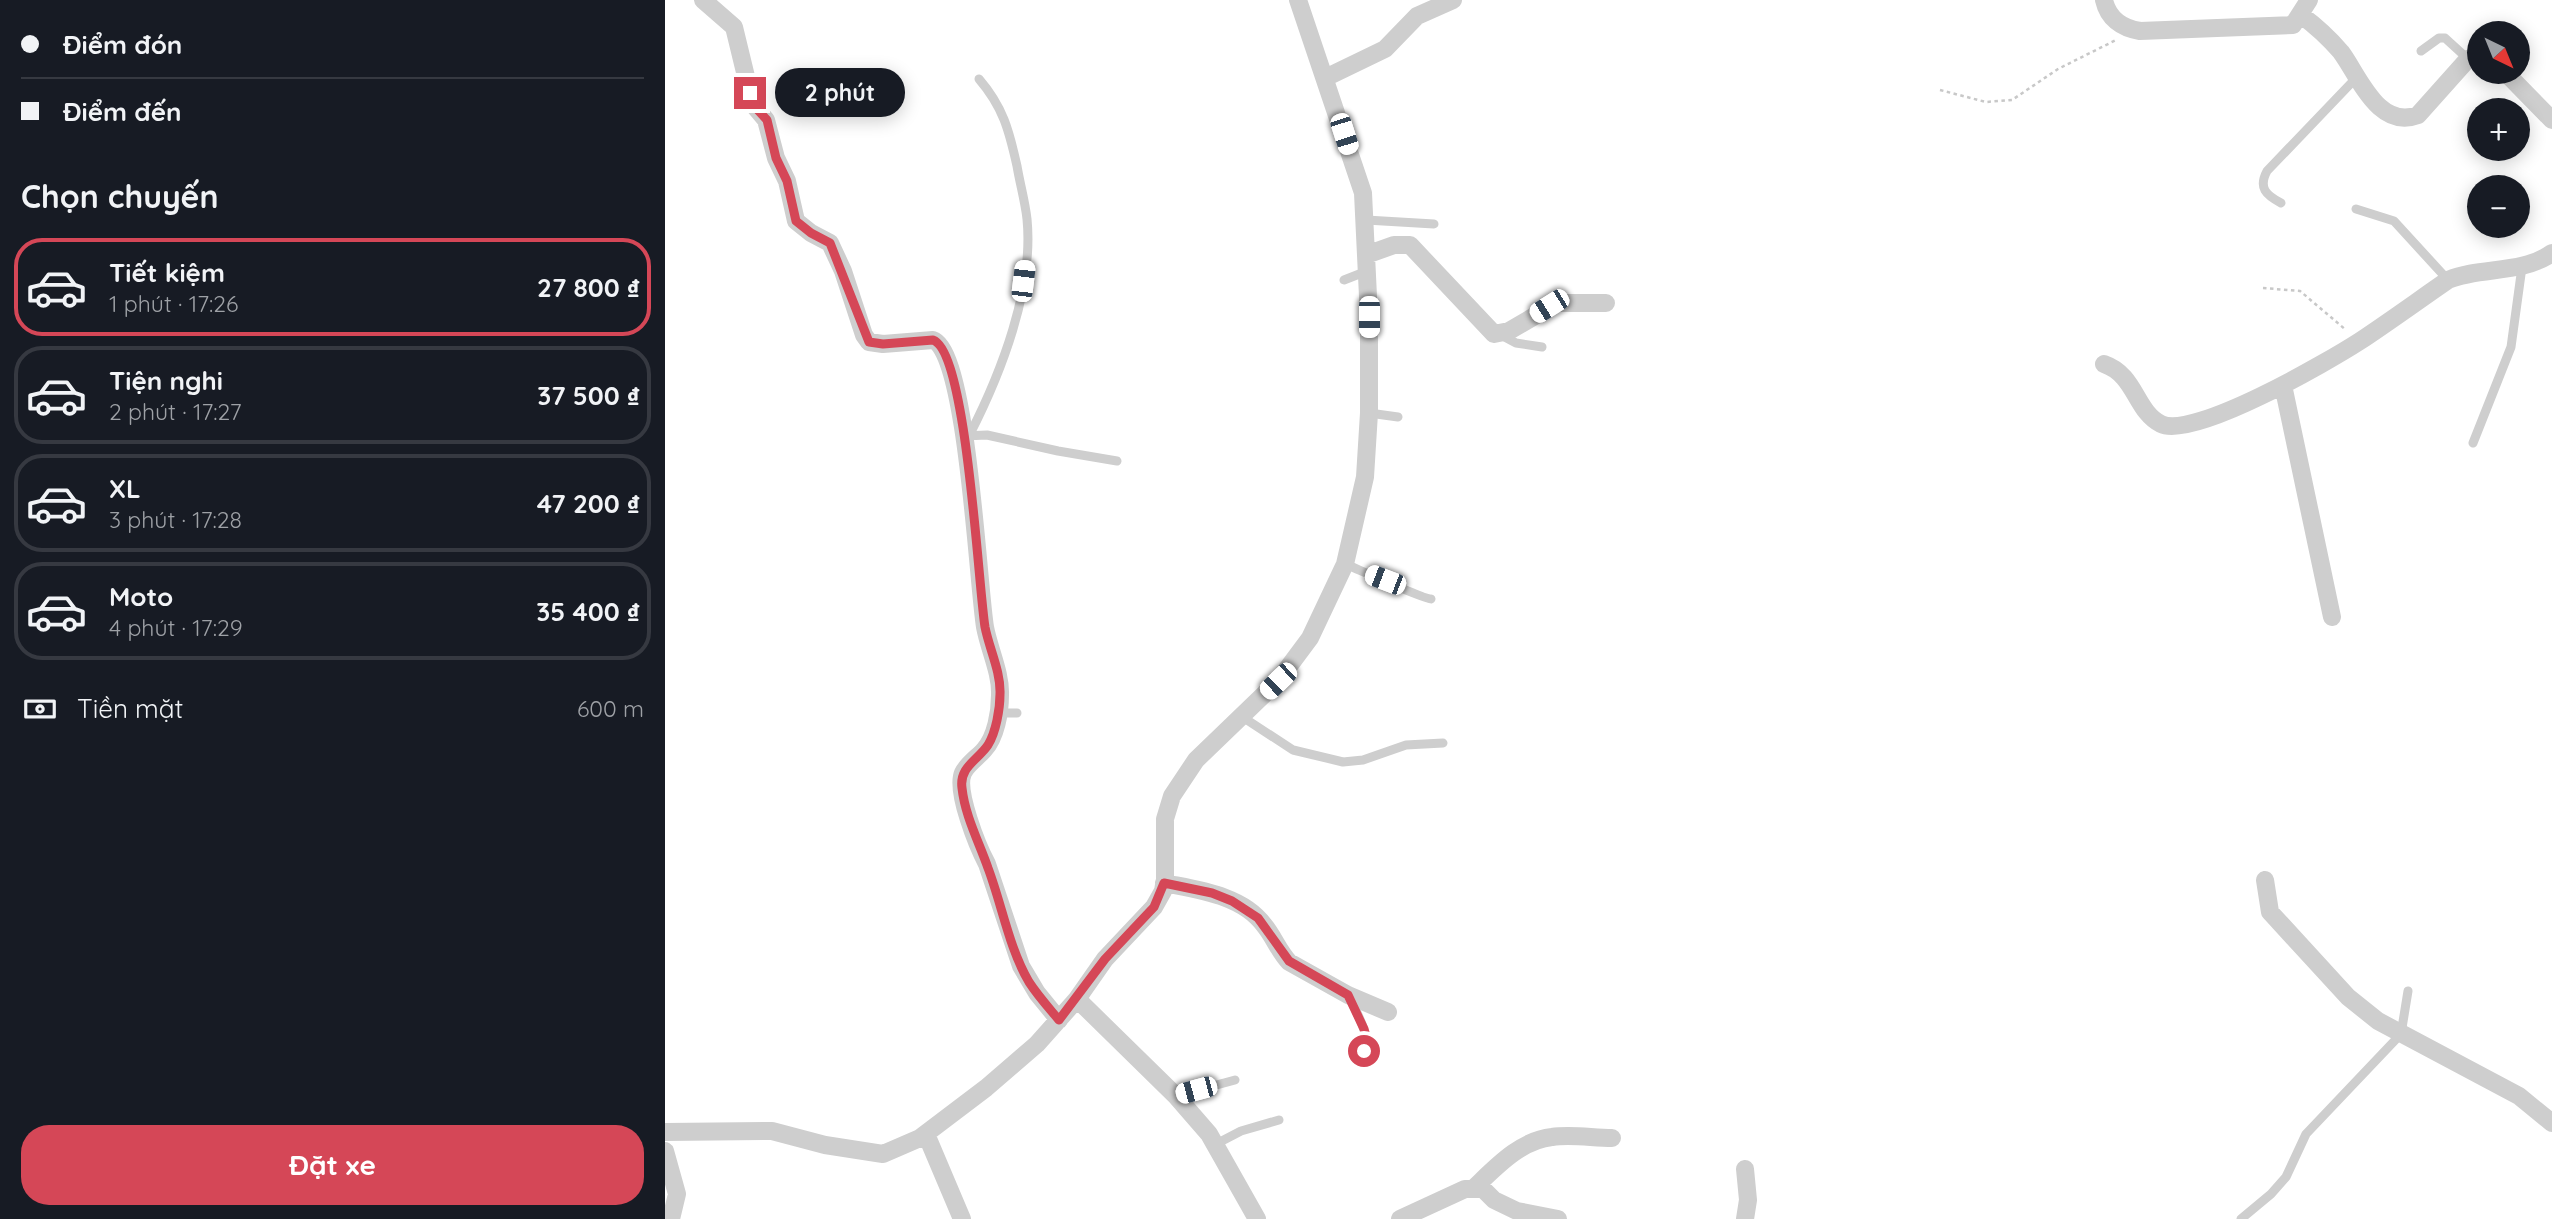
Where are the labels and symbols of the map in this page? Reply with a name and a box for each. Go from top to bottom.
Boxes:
north arrow [2467,21,2531,84]
callout: 2 phút [775,68,904,118]
route end [734,77,766,109]
car [1328,111,1361,157]
car [1011,259,1036,303]
car [1526,286,1573,326]
car [1359,296,1380,338]
car [1362,563,1409,597]
car [1256,659,1301,703]
route start [1348,1035,1380,1067]
car [1173,1074,1220,1106]

